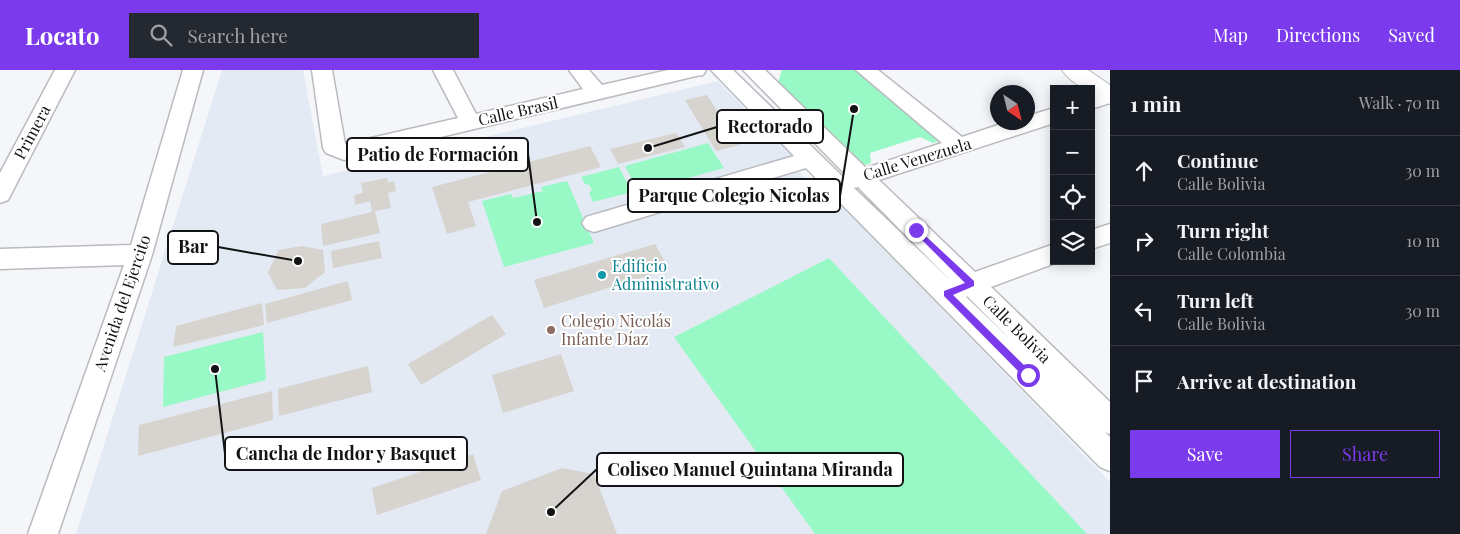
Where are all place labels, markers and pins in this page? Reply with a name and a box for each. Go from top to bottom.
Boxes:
callout: Rectorado [717,110,823,143]
callout: Patio de Formación [347,138,528,171]
callout: Parque Colegio Nicolas [628,179,840,212]
callout: Bar [168,231,218,264]
place label: Edificio Administrativo [611,255,719,294]
marker: Edificio Administrativo [596,269,608,281]
place label: Colegio Nicolás Infante Díaz [561,310,671,349]
marker: Colegio Nicolás Infante Díaz [545,324,557,336]
callout: Cancha de Indor y Basquet [225,437,467,470]
callout: Coliseo Manuel Quintana Miranda [597,453,903,486]

